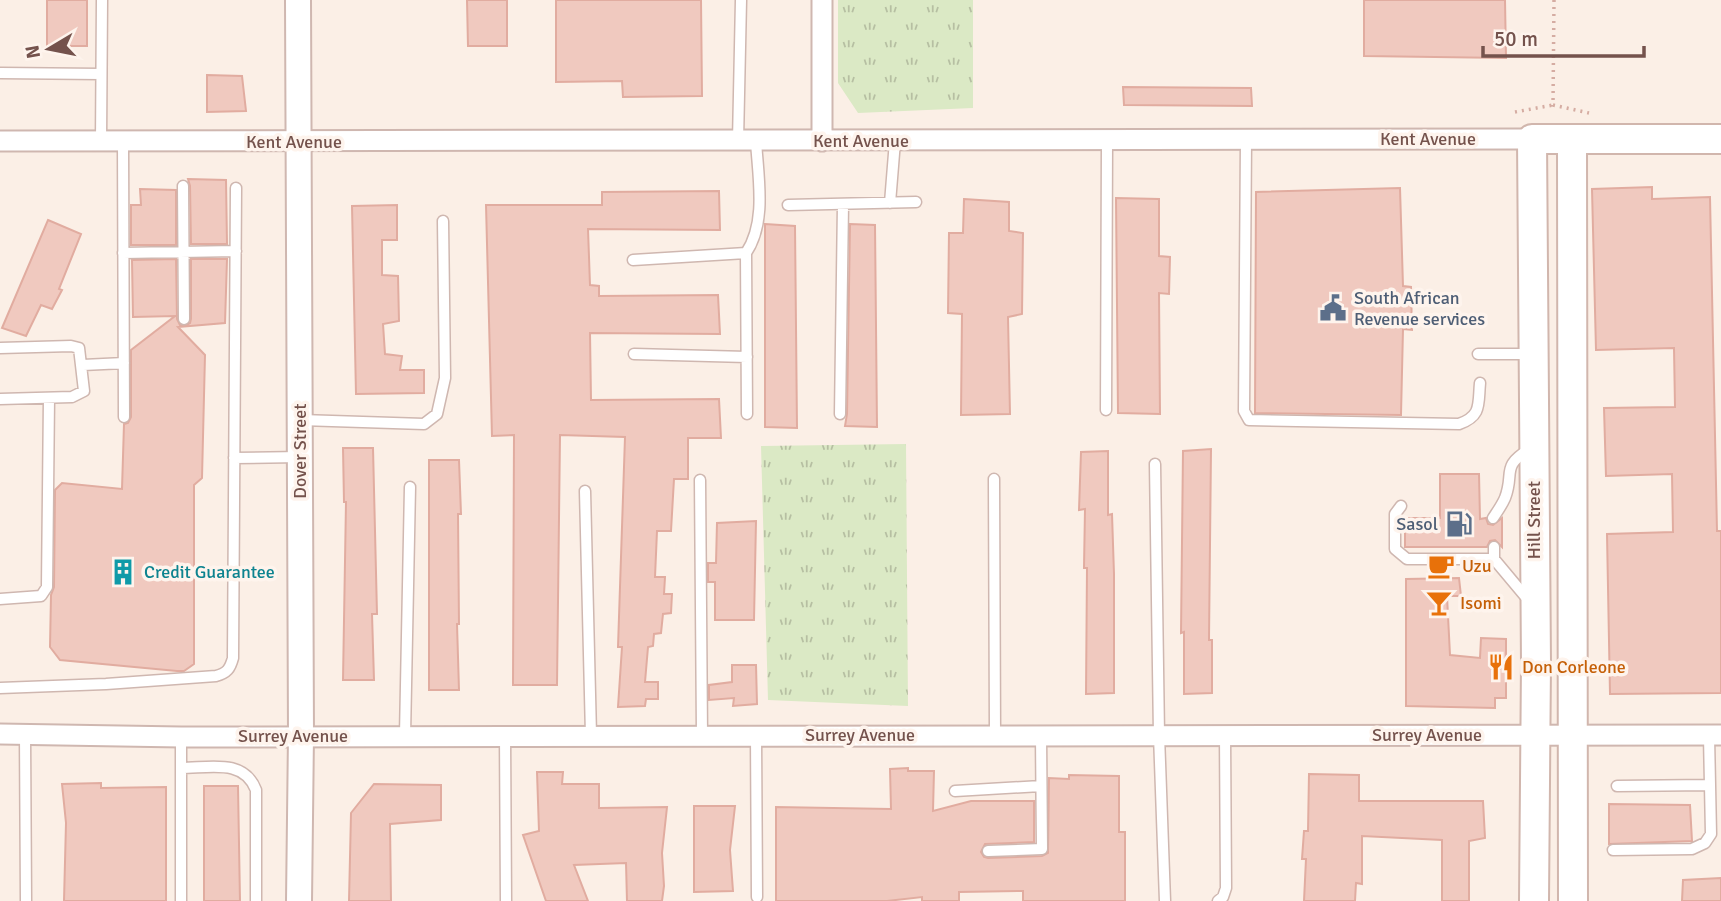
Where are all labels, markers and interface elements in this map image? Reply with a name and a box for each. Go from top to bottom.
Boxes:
north arrow [14,14,84,84]
scale bar [1483,14,1644,58]
text: 50 m [1494,26,1538,52]
text: N [20,43,46,60]
street label: Kent Avenue [1380,128,1476,150]
street label: Kent Avenue [813,130,909,152]
street label: Kent Avenue [246,131,342,153]
place label: South African Revenue services [1354,287,1485,330]
public building icon: South African Revenue services [1318,293,1348,323]
street label: Dover Street [289,403,311,499]
street label: Hill Street [1523,481,1545,559]
fuel station icon: Sasol [1444,509,1474,539]
place label: Sasol [1396,513,1438,535]
cafe icon: Uzu [1426,551,1456,581]
place label: Uzu [1462,555,1491,577]
building icon: Credit Guarantee [108,557,138,587]
place label: Credit Guarantee [144,561,275,583]
bar icon: Isomi [1424,588,1454,618]
place label: Isomi [1460,592,1502,614]
restaurant icon: Don Corleone [1486,652,1516,682]
place label: Don Corleone [1522,656,1626,678]
street label: Surrey Avenue [805,724,915,746]
street label: Surrey Avenue [1372,724,1482,746]
street label: Surrey Avenue [238,725,348,747]

